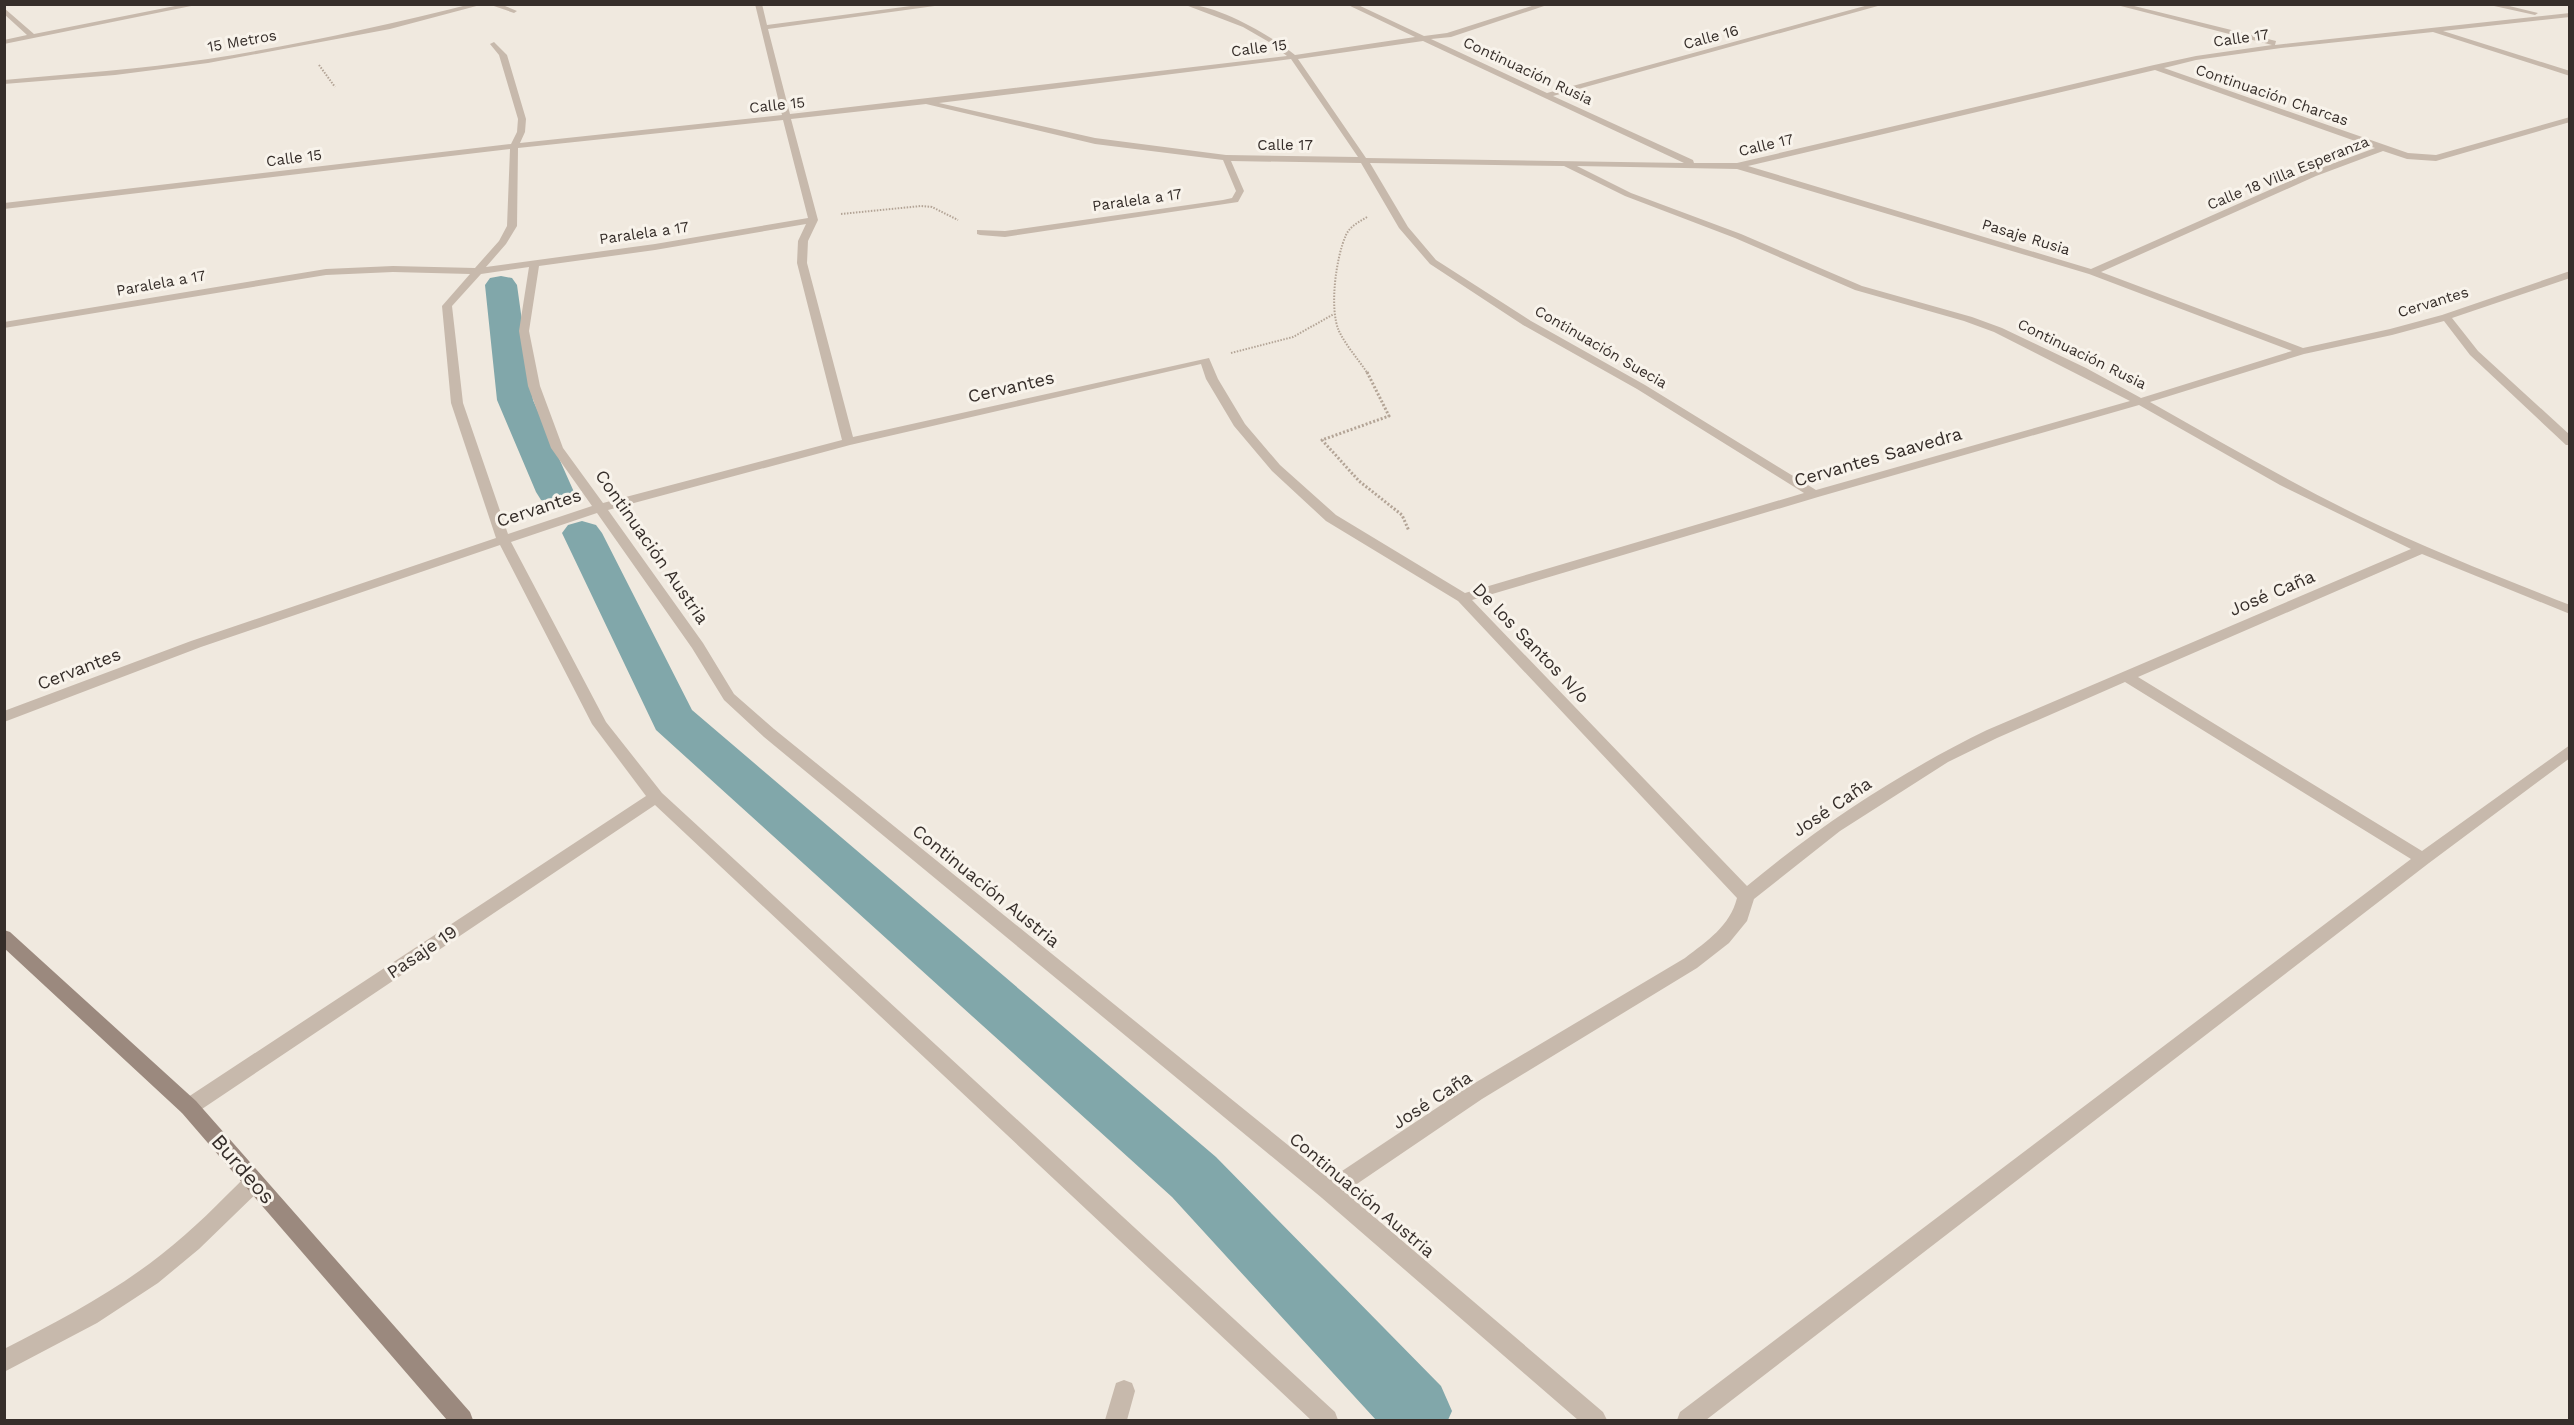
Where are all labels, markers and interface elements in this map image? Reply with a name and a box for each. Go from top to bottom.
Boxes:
street label: Calle 16 [1681,21,1741,53]
street label: Calle 17 [2212,25,2270,51]
street label: 15 Metros [206,26,278,56]
street label: Continuación Rusia [1460,33,1596,109]
street label: Calle 15 [1230,36,1288,60]
street label: Continuación Charcas [2193,60,2351,130]
street label: Calle 15 [748,93,806,117]
street label: Calle 17 [1737,130,1795,160]
street label: Calle 18 Villa Esperanza [2204,132,2372,214]
street label: Calle 17 [1257,136,1313,154]
street label: Calle 15 [265,146,323,170]
street label: Paralela a 17 [1091,185,1183,215]
street label: Pasaje Rusia [1980,215,2073,259]
street label: Paralela a 17 [598,218,690,248]
street label: Paralela a 17 [115,266,207,300]
street label: Cervantes [2395,283,2471,321]
street label: Continuación Suecia [1532,302,1671,393]
street label: Continuación Rusia [2015,315,2150,393]
street label: Cervantes [966,366,1056,407]
street label: Cervantes Saavedra [1791,422,1964,491]
street label: Continuación Austria [591,466,714,628]
street label: Cervantes [494,484,584,531]
street label: José Caña [2226,565,2318,620]
street label: De los Santos N/o [1469,578,1594,707]
street label: Cervantes [34,643,124,694]
street label: José Caña [1788,773,1875,841]
street label: Continuación Austria [908,820,1064,951]
street label: Pasaje 19 [383,921,461,983]
street label: José Caña [1388,1066,1475,1133]
street label: Continuación Austria [1285,1128,1439,1262]
street label: Burdeos [206,1129,280,1209]

